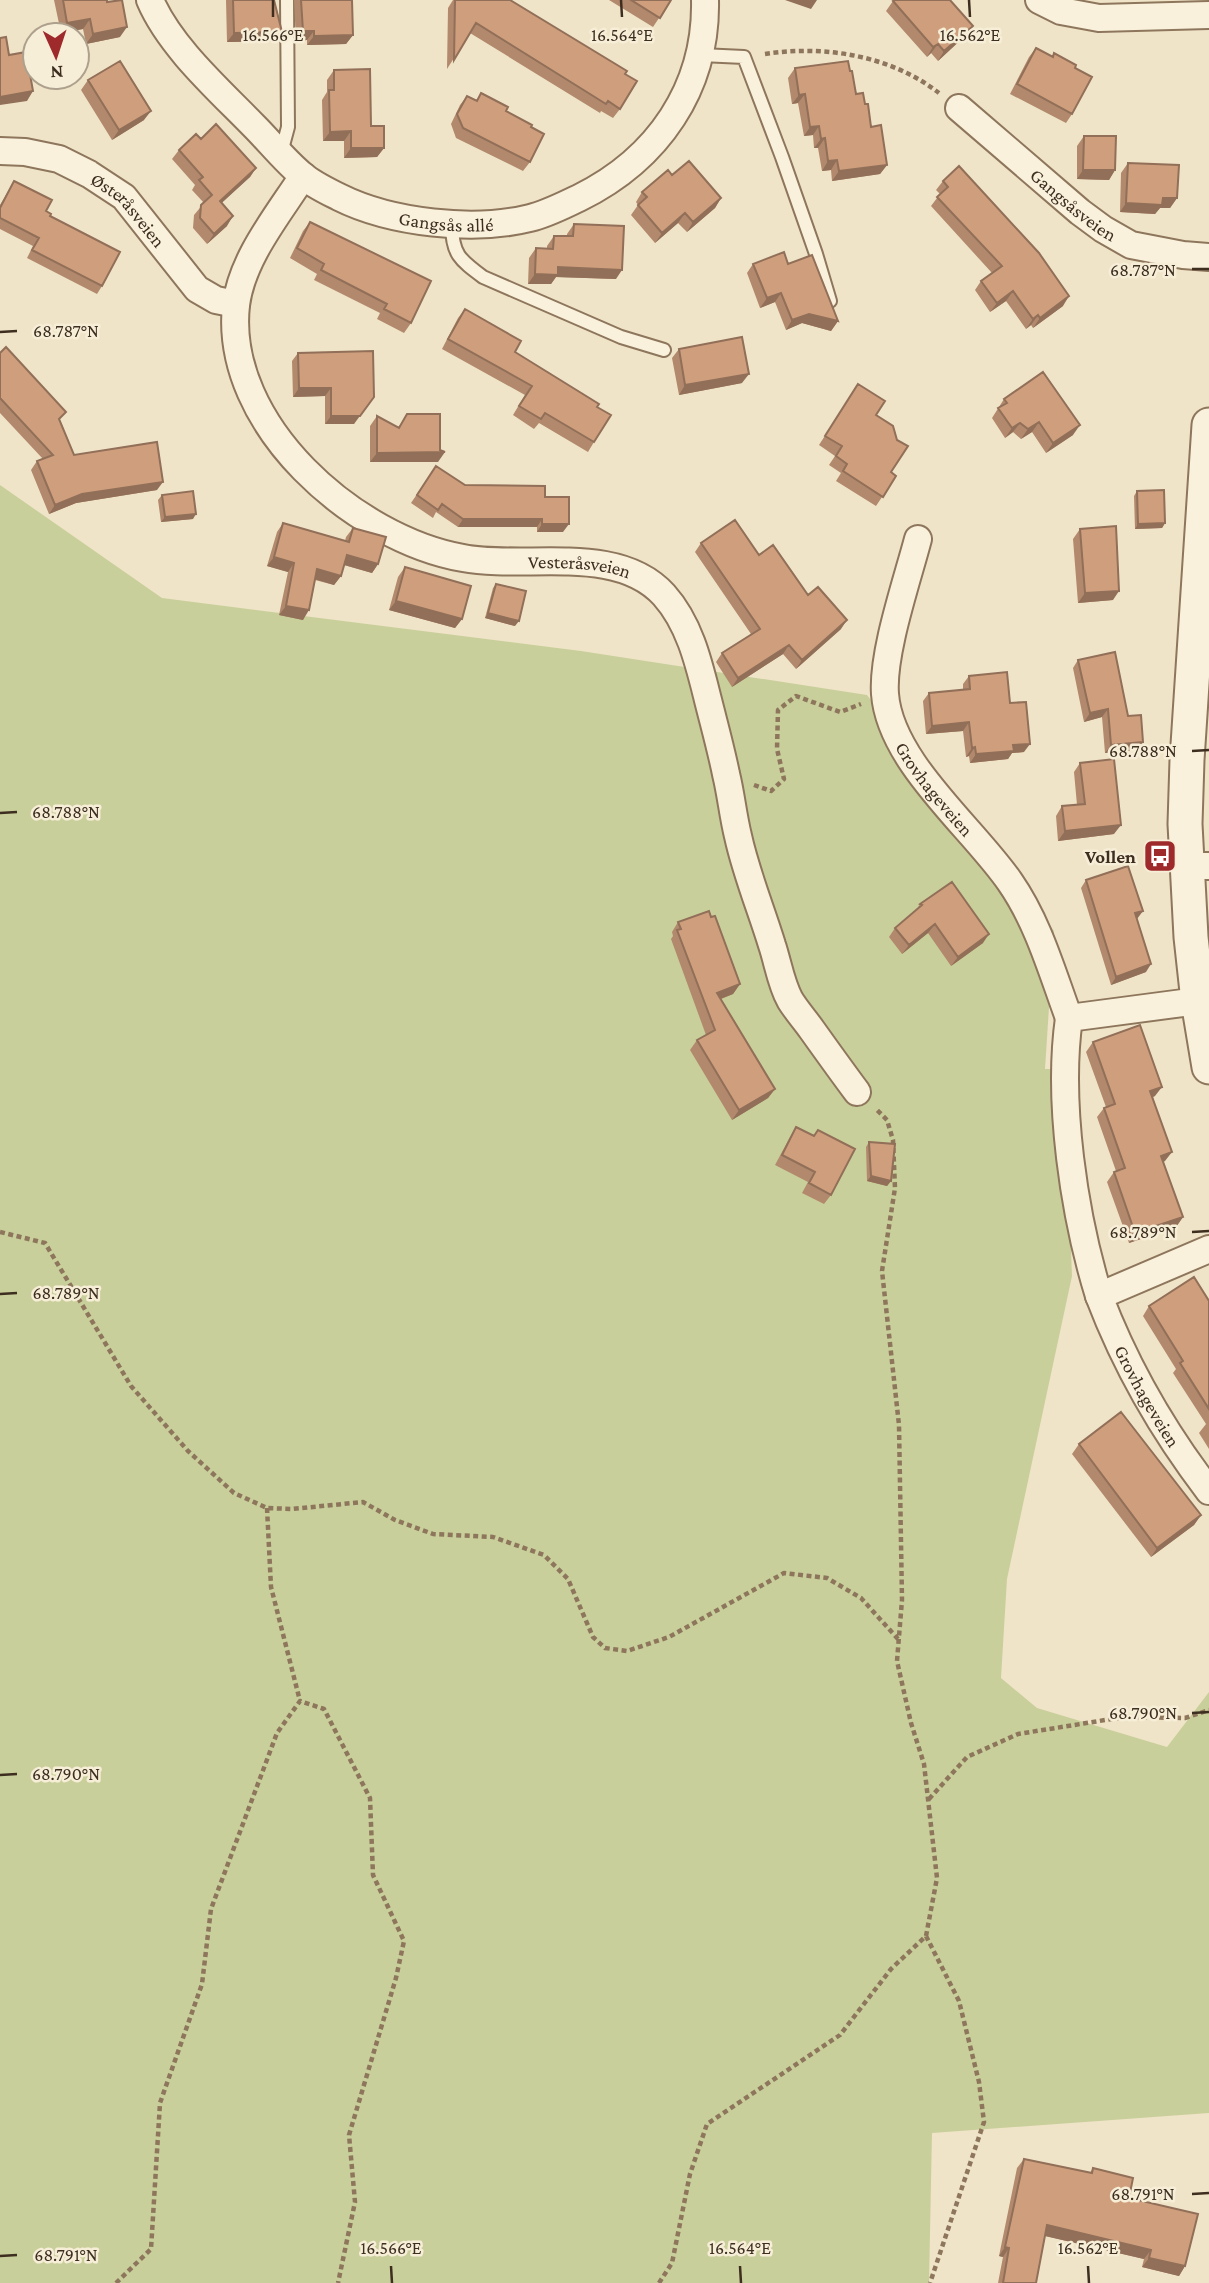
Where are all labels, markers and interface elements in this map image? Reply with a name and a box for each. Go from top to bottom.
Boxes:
north arrow [21,21,91,91]
text: 16.566°E [242,25,304,45]
text: 16.564°E [591,25,653,45]
text: 16.562°E [940,25,1001,45]
text: N [50,62,64,83]
street label: Gangsåsveien [1026,164,1120,245]
street label: Østeråsveien [87,168,170,251]
street label: Gangsås allé [397,207,494,236]
text: 68.787°N [1110,260,1176,280]
text: 68.787°N [33,321,99,341]
street label: Vesteråsveien [528,551,634,582]
street label: Grovhageveien [891,738,978,840]
text: 68.788°N [1109,741,1177,761]
text: 68.788°N [32,802,100,822]
bus stop icon: Vollen [1141,837,1179,875]
place label: Vollen [1084,846,1136,867]
text: 68.789°N [1109,1222,1177,1242]
text: 68.789°N [32,1283,100,1303]
street label: Grovhageveien [1110,1342,1184,1451]
text: 68.790°N [1109,1703,1177,1723]
text: 68.790°N [32,1764,100,1784]
text: 68.791°N [1111,2184,1175,2204]
text: 16.566°E [360,2238,422,2258]
text: 16.564°E [709,2238,771,2258]
text: 16.562°E [1058,2238,1119,2258]
text: 68.791°N [34,2245,98,2265]

